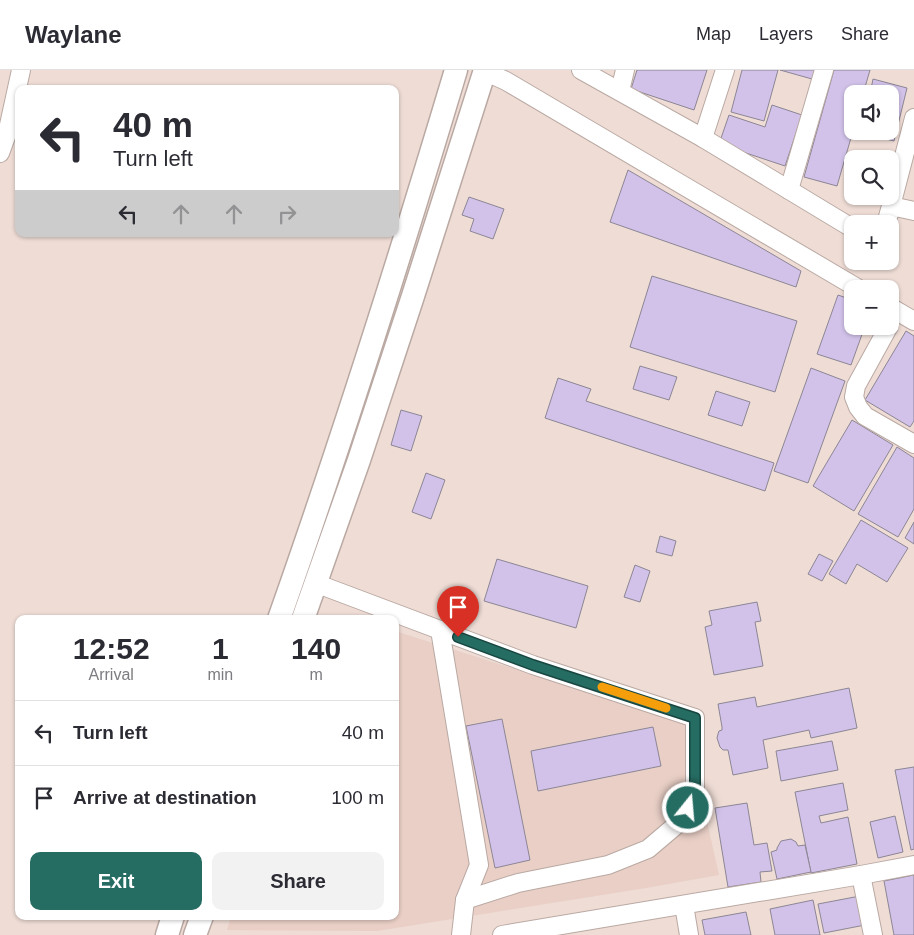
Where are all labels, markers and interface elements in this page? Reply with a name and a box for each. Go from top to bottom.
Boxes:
text: Waylane [25,21,121,48]
text: Map [696,24,731,44]
text: Layers [759,24,813,44]
text: Share [841,24,889,44]
map controls [844,85,899,335]
button: sound [844,85,899,140]
icon: left [30,105,95,170]
text: 40 m [113,105,193,144]
text: Turn left [113,146,193,171]
button: search [844,150,899,205]
icon: left [114,200,142,228]
icon: ahead [167,200,195,228]
icon: ahead [220,200,248,228]
icon: right [273,200,301,228]
button: + [844,215,899,270]
button: − [844,280,899,335]
pin [437,586,479,637]
icon: arrive [444,593,472,621]
text: 12:52 [73,632,150,665]
text: 1 [212,632,229,665]
text: 140 [291,632,341,665]
text: Arrival [89,666,134,683]
text: min [207,666,233,683]
text: m [309,666,323,683]
icon: left [30,719,58,747]
text: Turn left [73,722,148,743]
text: 40 m [342,722,384,743]
position arrow [661,781,713,833]
icon: arrive [30,784,58,812]
text: Arrive at destination [73,787,257,808]
text: 100 m [331,787,384,808]
button: Exit [30,852,202,910]
button: Share [212,852,384,910]

